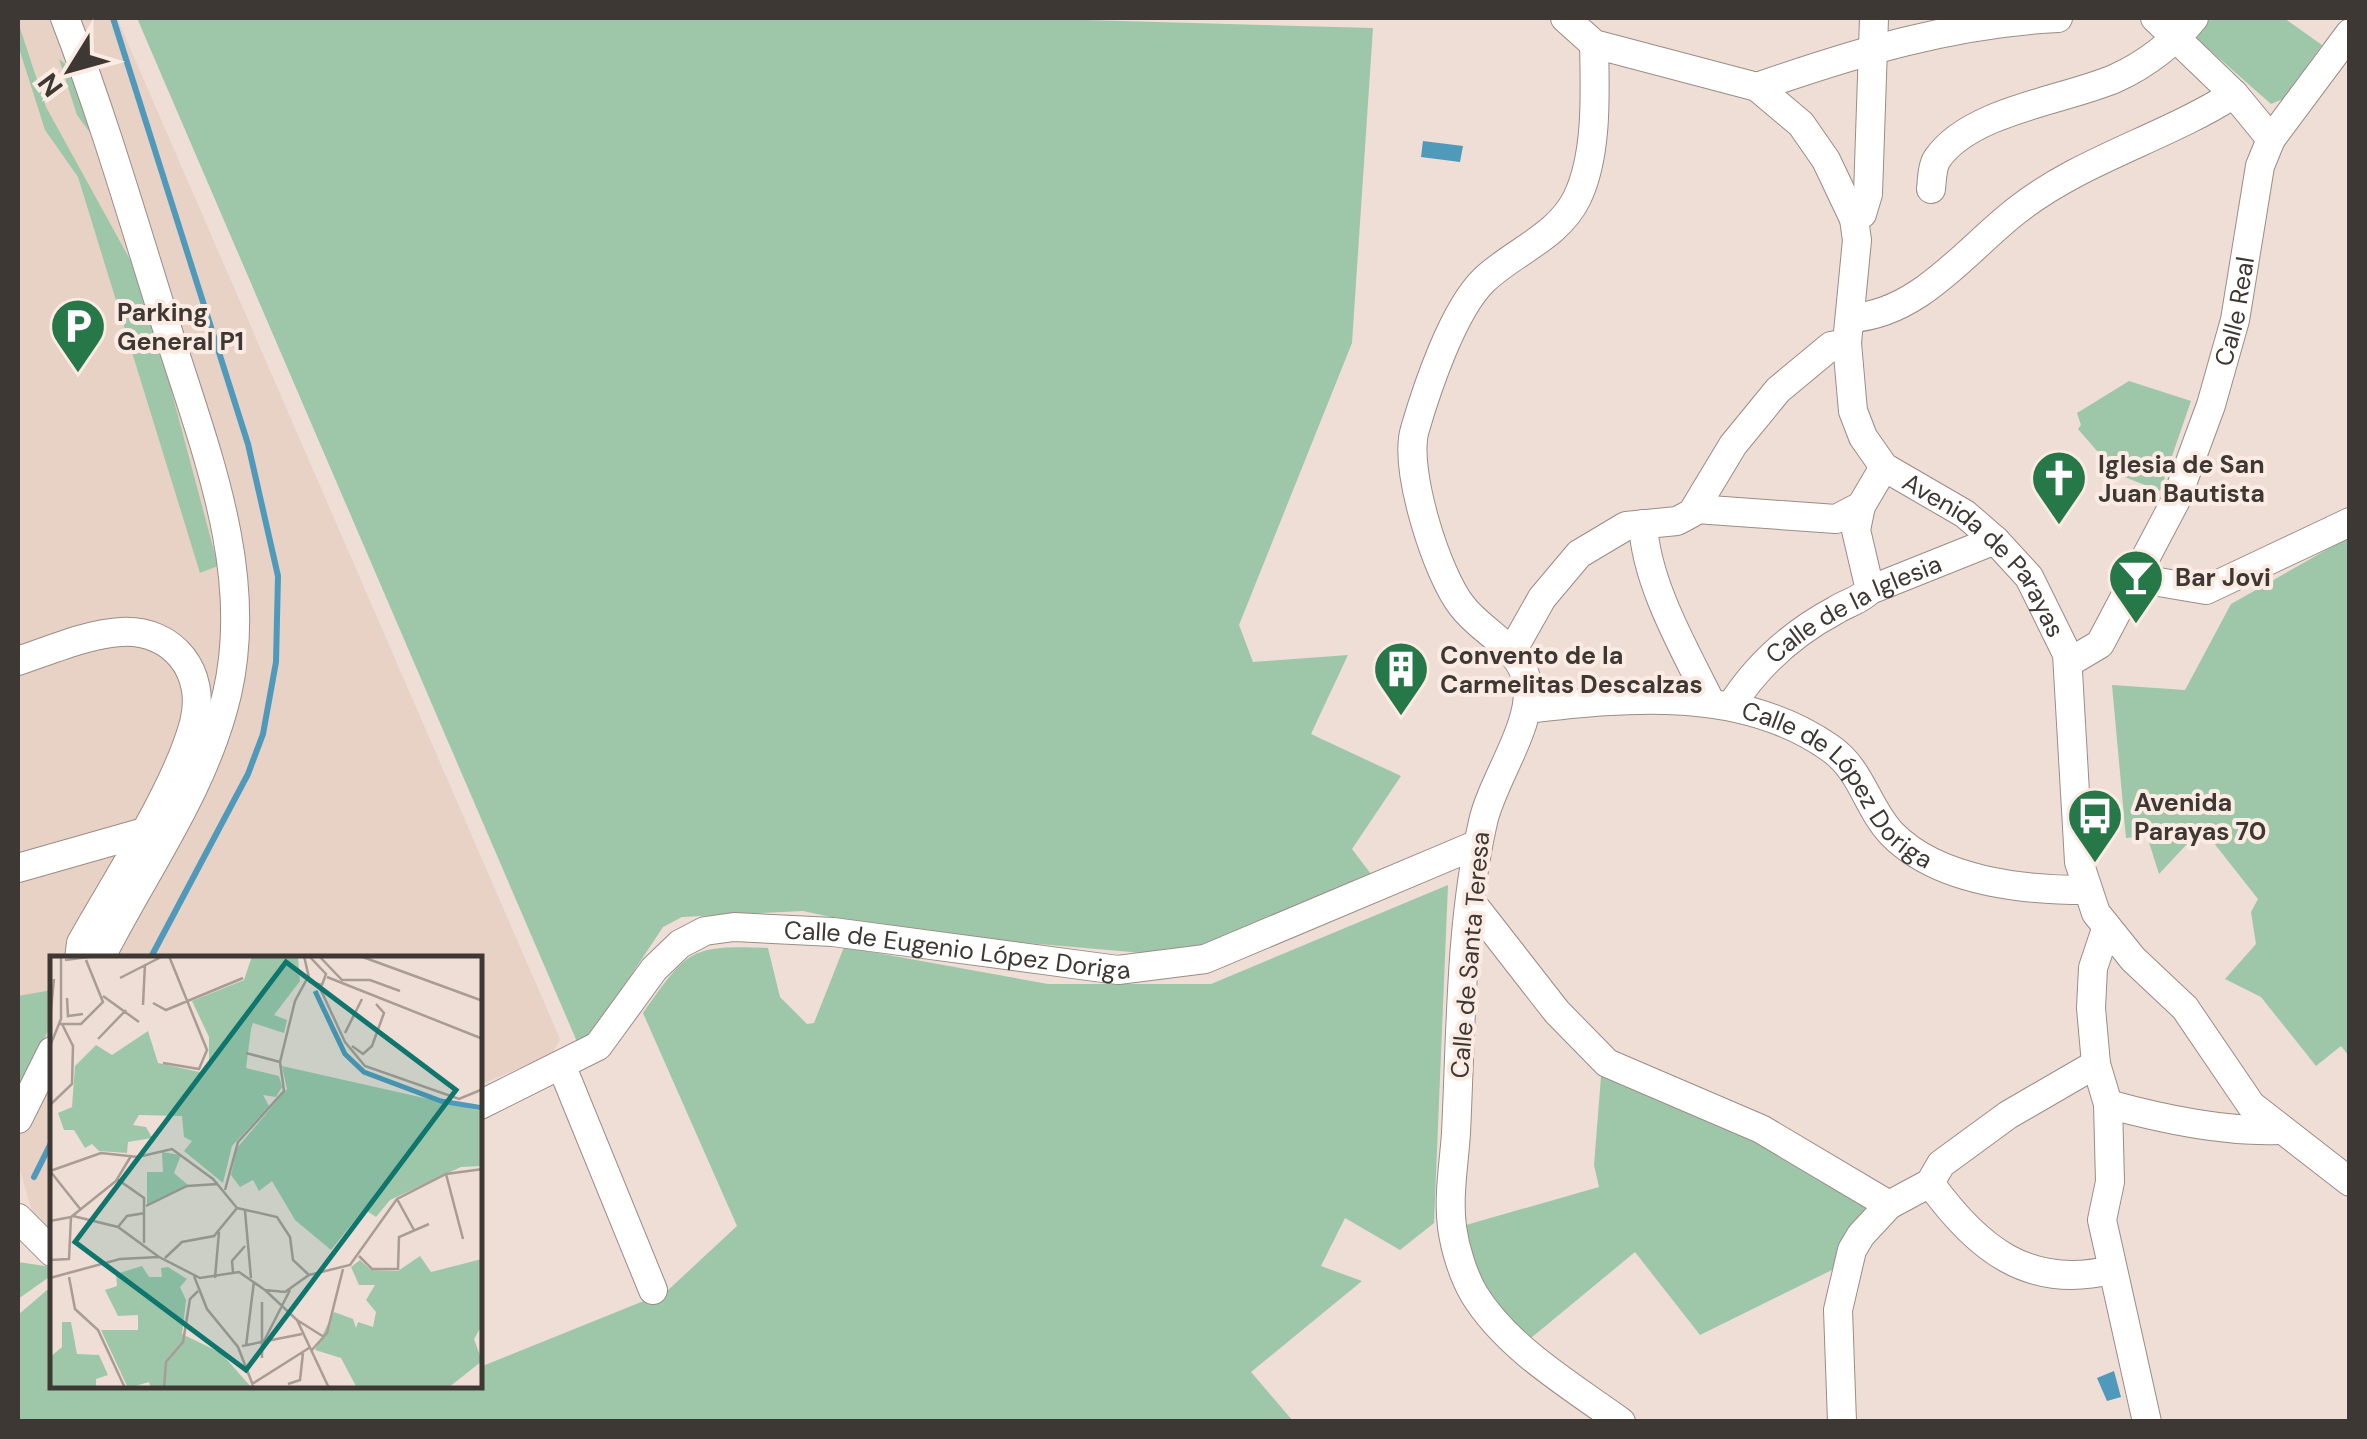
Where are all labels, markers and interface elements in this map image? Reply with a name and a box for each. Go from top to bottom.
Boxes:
north arrow [20,20,120,120]
text: N [30,65,71,104]
street label: Calle Real [2206,254,2262,370]
parking icon: Parking General P1 [48,296,108,375]
place label: Parking General P1 [117,296,244,358]
church icon: Iglesia de San Juan Bautista [2029,448,2089,527]
place label: Iglesia de San Juan Bautista [2098,448,2265,510]
street label: Avenida de Parayas [1897,465,2073,643]
street label: Calle de la Iglesia [1758,547,1946,671]
bar icon: Bar Jovi [2106,547,2166,626]
place label: Bar Jovi [2175,561,2271,594]
building icon: Convento de la Carmelitas Descalzas [1371,639,1431,718]
place label: Convento de la Carmelitas Descalzas [1440,639,1703,701]
street label: Calle de López Doriga [1738,693,1938,876]
bus stop icon: Avenida Parayas 70 [2065,786,2125,865]
place label: Avenida Parayas 70 [2134,786,2266,848]
street label: Calle de Santa Teresa [1443,830,1497,1080]
street label: Calle de Eugenio López Doriga [783,913,1132,987]
inset map [50,956,482,1389]

